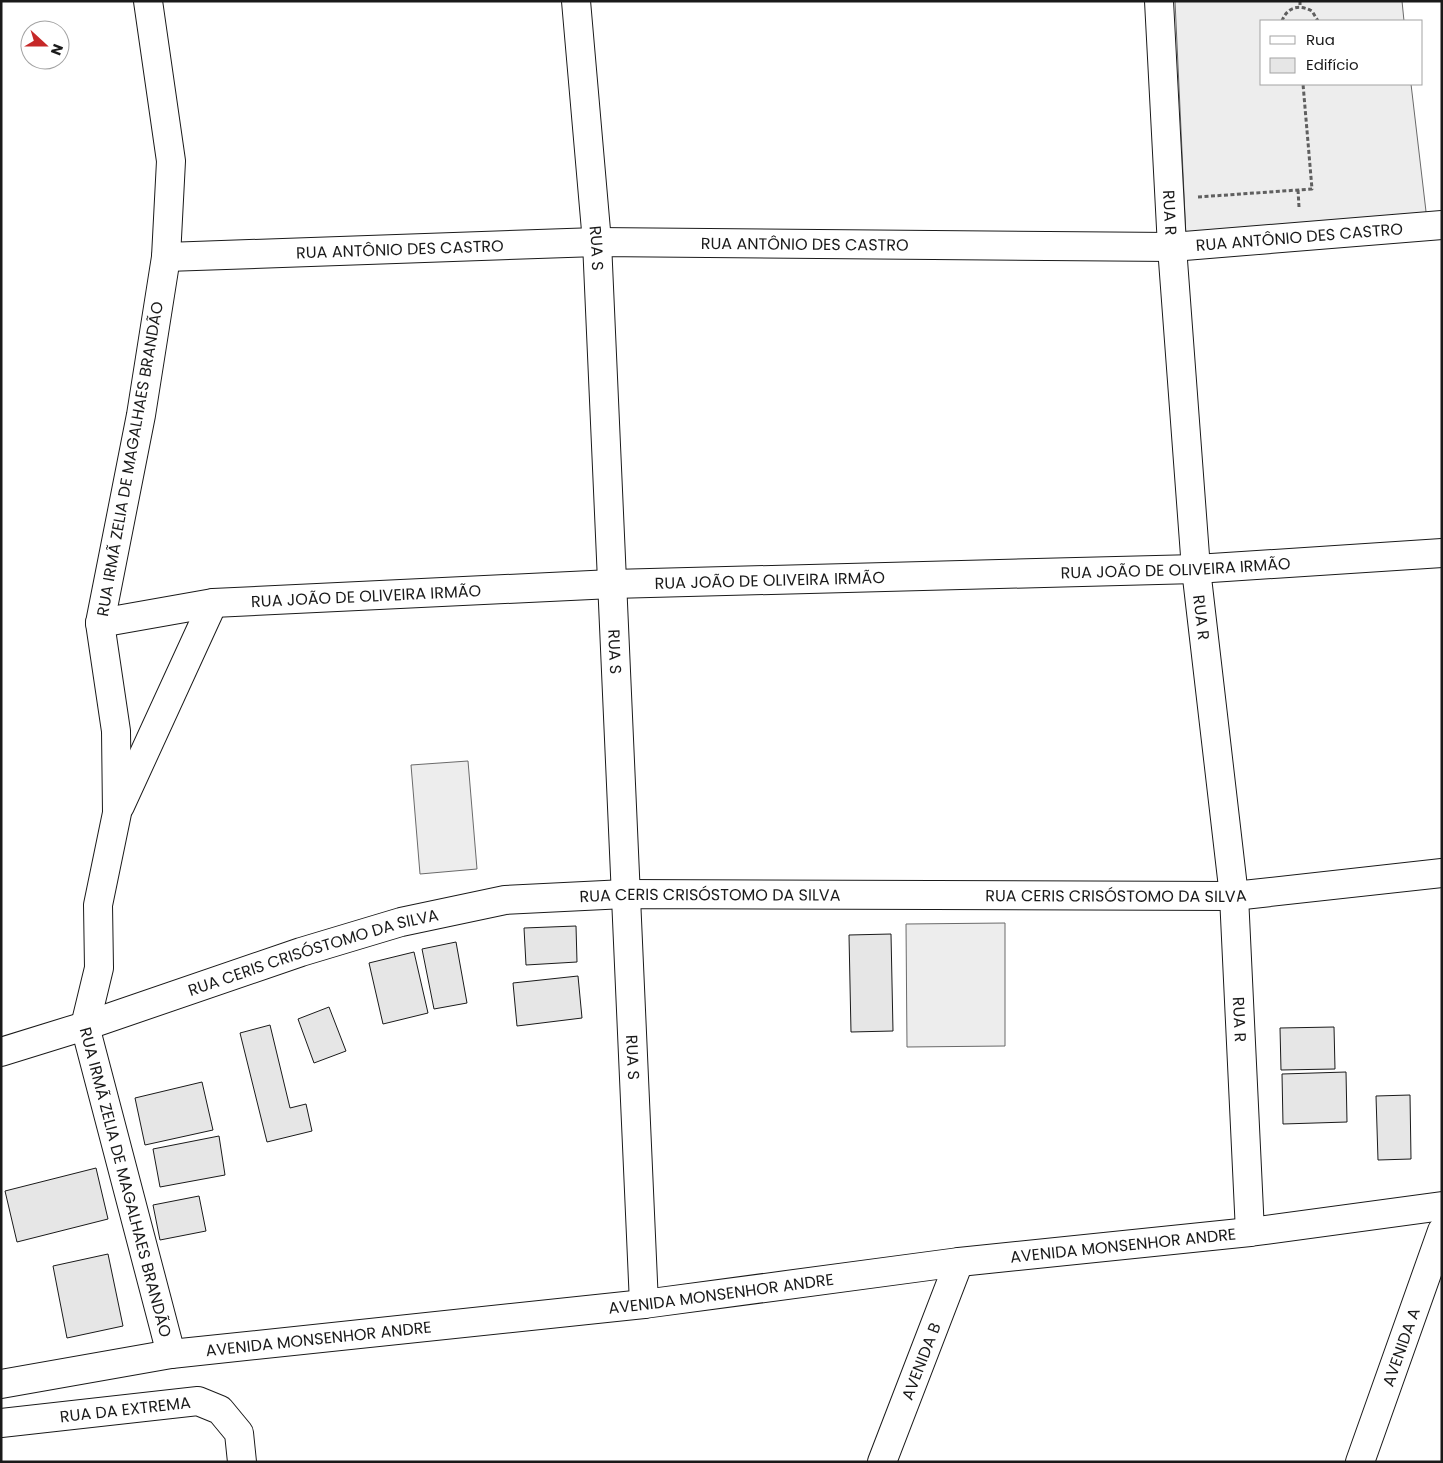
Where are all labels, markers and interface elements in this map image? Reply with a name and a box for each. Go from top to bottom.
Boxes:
north arrow [20,20,70,70]
legend [1260,20,1423,85]
text: Rua [1306,29,1335,50]
text: N [46,41,68,58]
text: Edifício [1306,54,1359,75]
street label: RUA R [1158,189,1183,236]
street label: RUA ANTÔNIO DES CASTRO [1195,217,1404,257]
street label: RUA S [584,225,610,271]
street label: RUA ANTÔNIO DES CASTRO [701,231,909,256]
street label: RUA ANTÔNIO DES CASTRO [296,234,504,264]
street label: RUA IRMÃ ZELIA DE MAGALHAES BRANDÃO [91,300,169,618]
street label: RUA JOÃO DE OLIVEIRA IRMÃO [1060,551,1291,584]
street label: RUA JOÃO DE OLIVEIRA IRMÃO [654,565,885,594]
street label: RUA JOÃO DE OLIVEIRA IRMÃO [251,579,482,613]
street label: RUA R [1188,594,1216,641]
street label: RUA S [603,629,628,675]
street label: RUA CERIS CRISÓSTOMO DA SILVA [579,882,841,908]
street label: RUA CERIS CRISÓSTOMO DA SILVA [985,883,1248,908]
street label: RUA CERIS CRISÓSTOMO DA SILVA [185,903,441,1001]
street label: RUA R [1227,996,1252,1043]
street label: RUA IRMÃ ZELIA DE MAGALHAES BRANDÃO [74,1025,178,1340]
street label: RUA S [621,1034,646,1080]
street label: AVENIDA MONSENHOR ANDRE [1009,1222,1237,1268]
street label: AVENIDA MONSENHOR ANDRE [607,1267,835,1319]
street label: AVENIDA A [1376,1304,1425,1390]
street label: AVENIDA MONSENHOR ANDRE [205,1315,433,1362]
street label: AVENIDA B [895,1319,946,1403]
street label: RUA DA EXTREMA [59,1390,192,1428]

